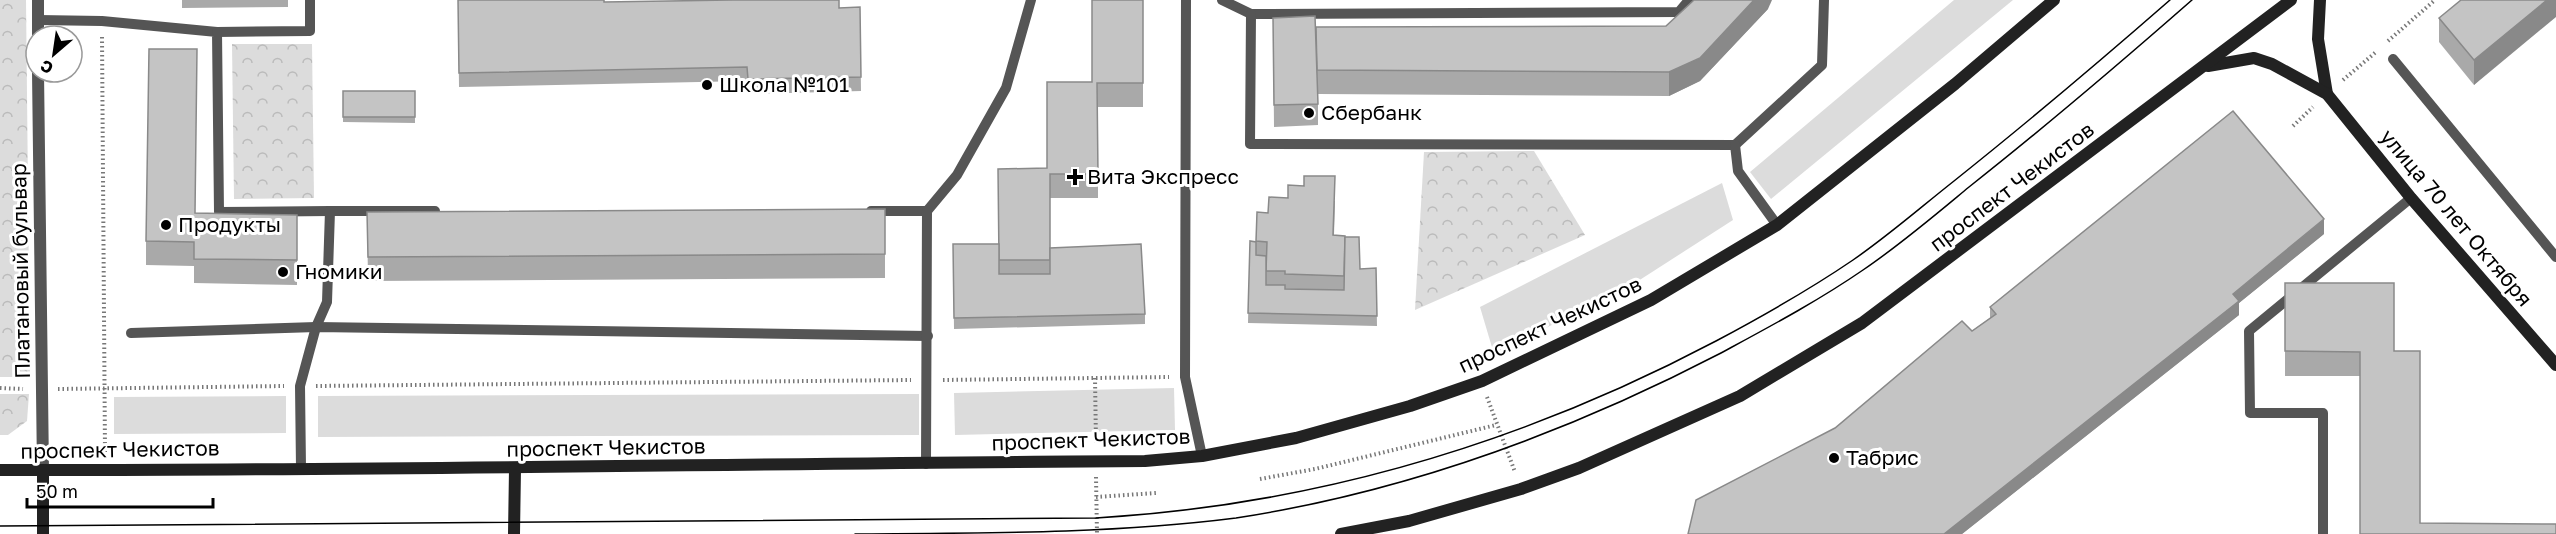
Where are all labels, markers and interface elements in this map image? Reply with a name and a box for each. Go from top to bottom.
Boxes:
north arrow [24,24,84,84]
text: С [37,56,57,79]
place label: Школа №101 [719,71,849,97]
marker: Школа №101 [700,78,714,92]
place label: Сбербанк [1321,99,1422,125]
marker: Сбербанк [1302,106,1316,120]
street label: проспект Чекистов [1924,116,2099,256]
street label: улица 70 лет Октября [2375,124,2538,311]
street label: Платановый бульвар [5,163,35,379]
place label: Вита Экспресс [1087,163,1239,189]
marker: Вита Экспресс [1068,170,1082,184]
place label: Продукты [178,211,281,237]
marker: Продукты [159,218,173,232]
place label: Гномики [295,258,383,284]
marker: Гномики [276,265,290,279]
street label: проспект Чекистов [1454,270,1645,378]
street label: проспект Чекистов [991,423,1191,455]
street label: проспект Чекистов [506,432,706,462]
street label: проспект Чекистов [20,434,220,464]
place label: Табрис [1846,444,1919,470]
marker: Табрис [1827,451,1841,465]
scale bar [27,471,213,509]
text: 50 m [36,480,78,502]

